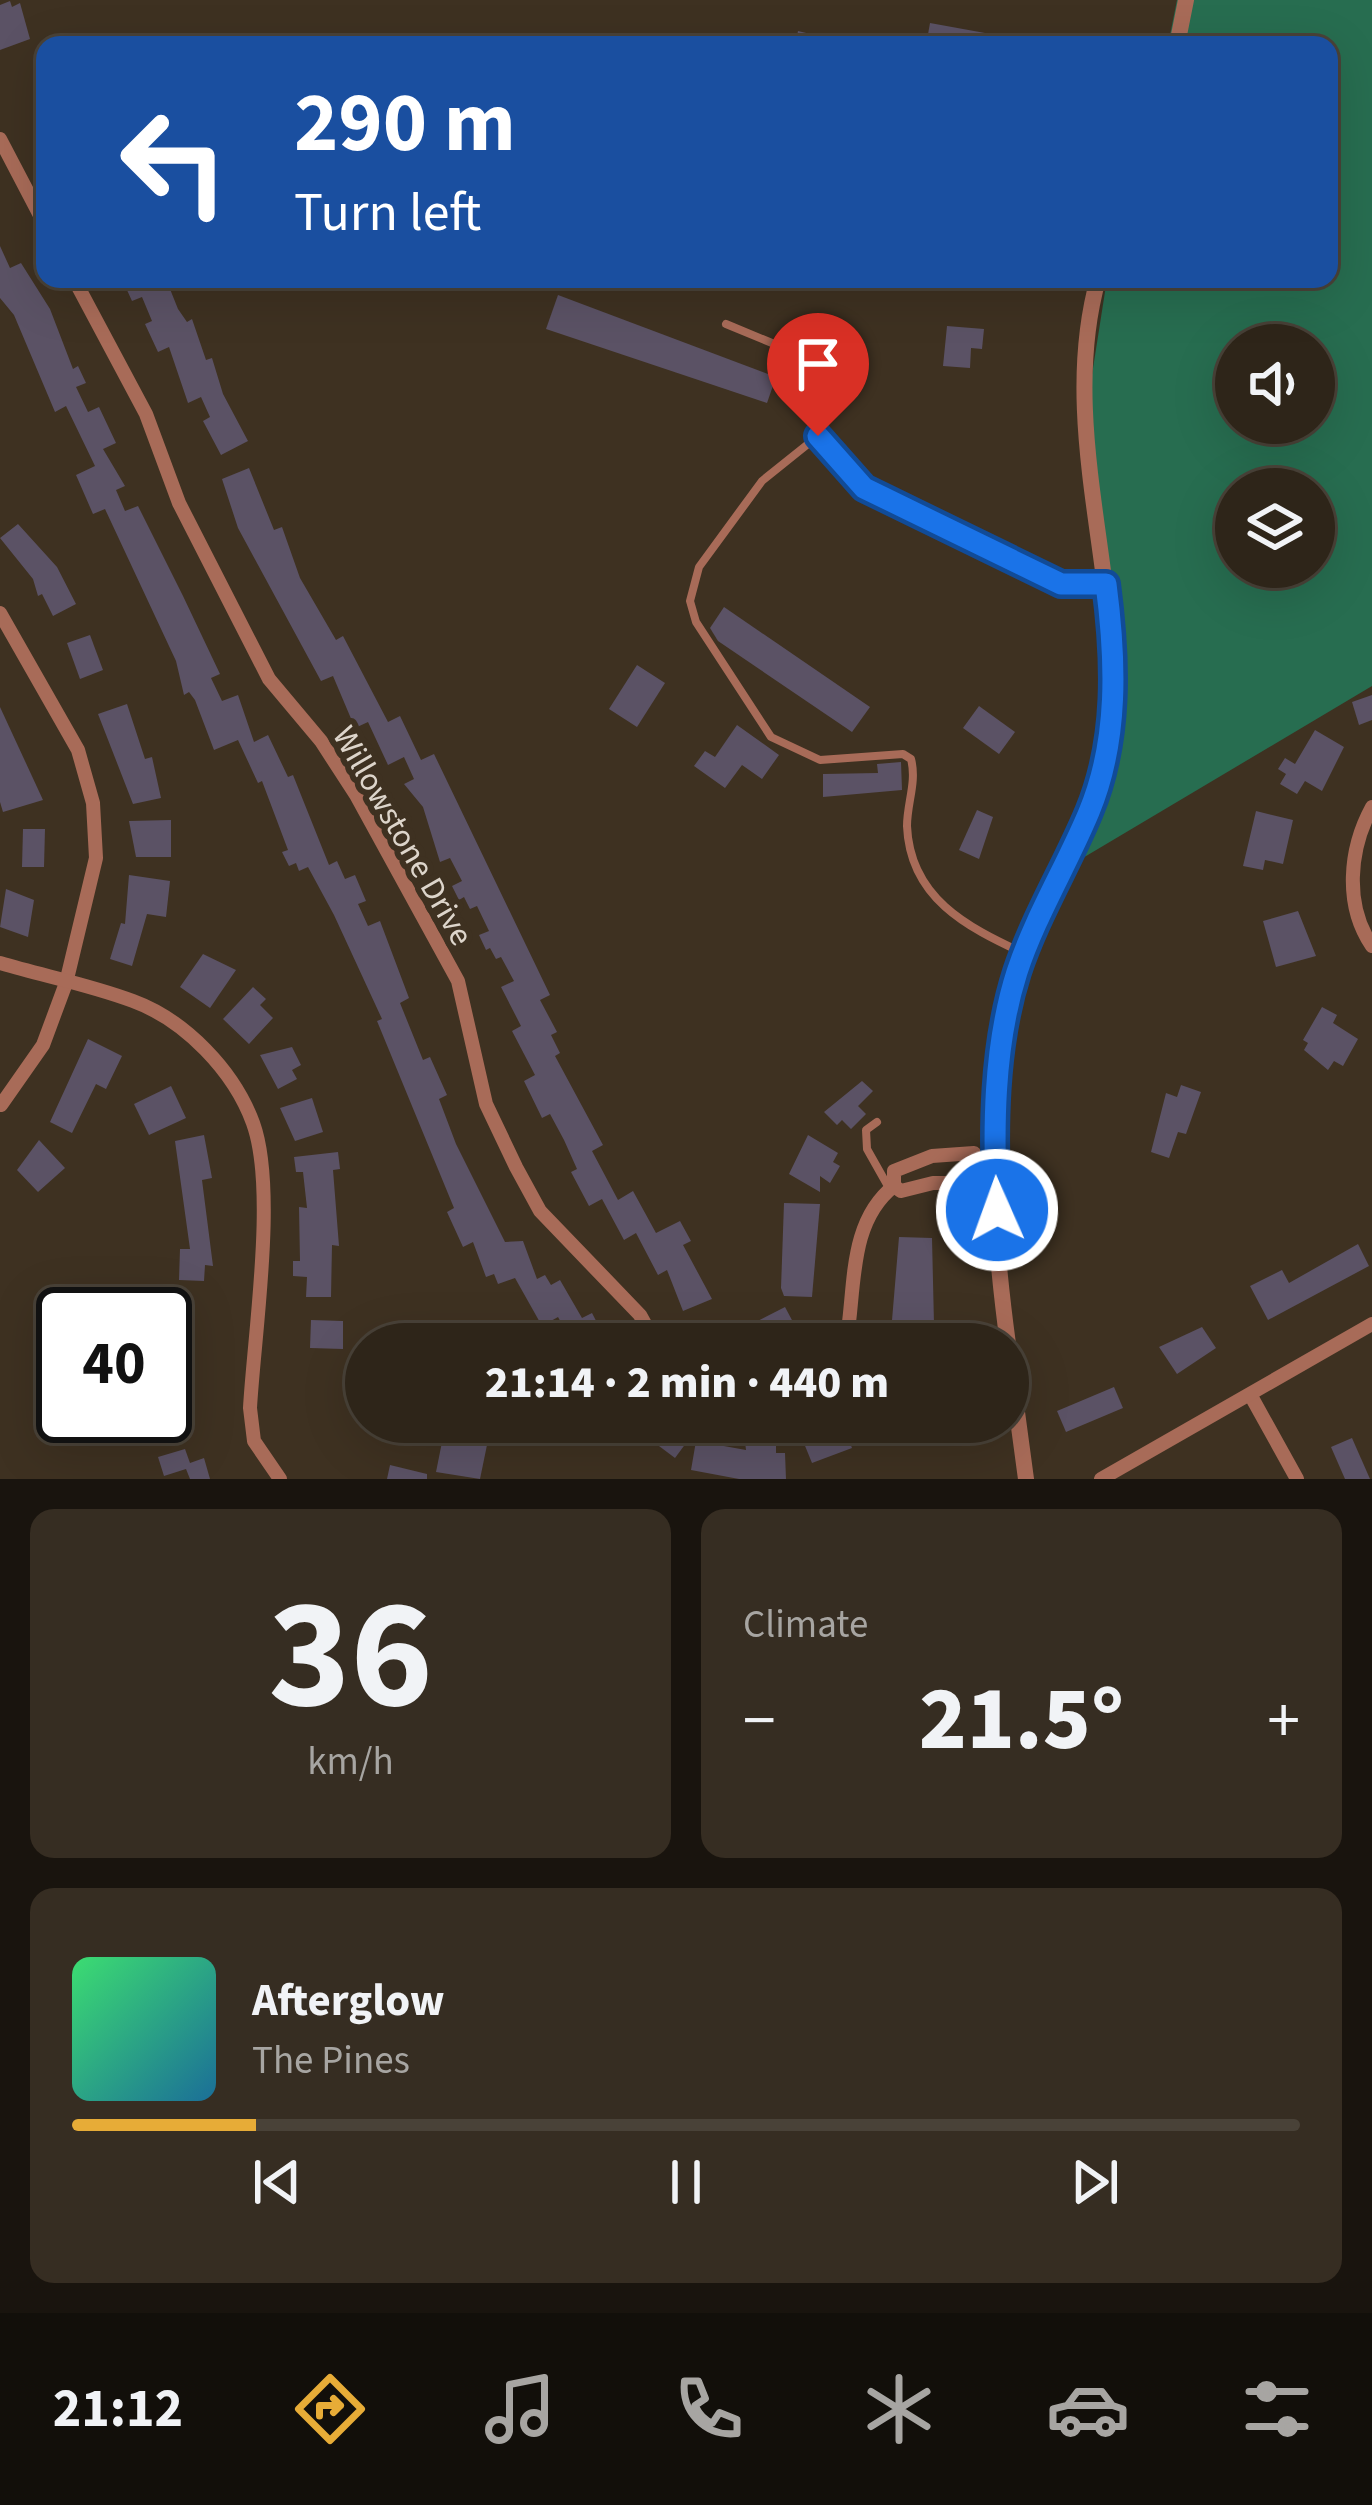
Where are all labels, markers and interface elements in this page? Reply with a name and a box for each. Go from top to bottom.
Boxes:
text: 290 m [294,64,516,184]
icon: left [96,84,252,240]
text: Turn left [294,175,481,252]
pin [767,313,869,436]
map controls [1215,324,1335,588]
button: sound [1215,324,1335,444]
icon: arrive [785,331,851,397]
button: layers [1215,468,1335,588]
street label: Willowstone Drive [321,717,485,954]
position arrow [934,1147,1060,1273]
speed limit sign: 40 [36,1287,192,1443]
text: 21:14 · 2 min · 440 m [485,1351,889,1415]
text: 36 [268,1545,433,1767]
text: Climate [743,1597,868,1653]
text: 21.5° [919,1656,1124,1784]
text: − [743,1674,776,1768]
text: + [1267,1674,1300,1768]
text: km/h [307,1734,394,1790]
text: Afterglow [252,1969,445,2033]
text: The Pines [252,2033,410,2089]
icon: previous [244,2149,310,2215]
icon: pause [653,2149,719,2215]
icon: next [1062,2149,1128,2215]
icon: directions [288,2367,372,2451]
icon: music [478,2367,562,2451]
icon: phone [667,2367,751,2451]
icon: climate [857,2367,941,2451]
icon: car [1046,2367,1130,2451]
icon: filters [1235,2367,1319,2451]
text: 21:12 [53,2371,183,2448]

